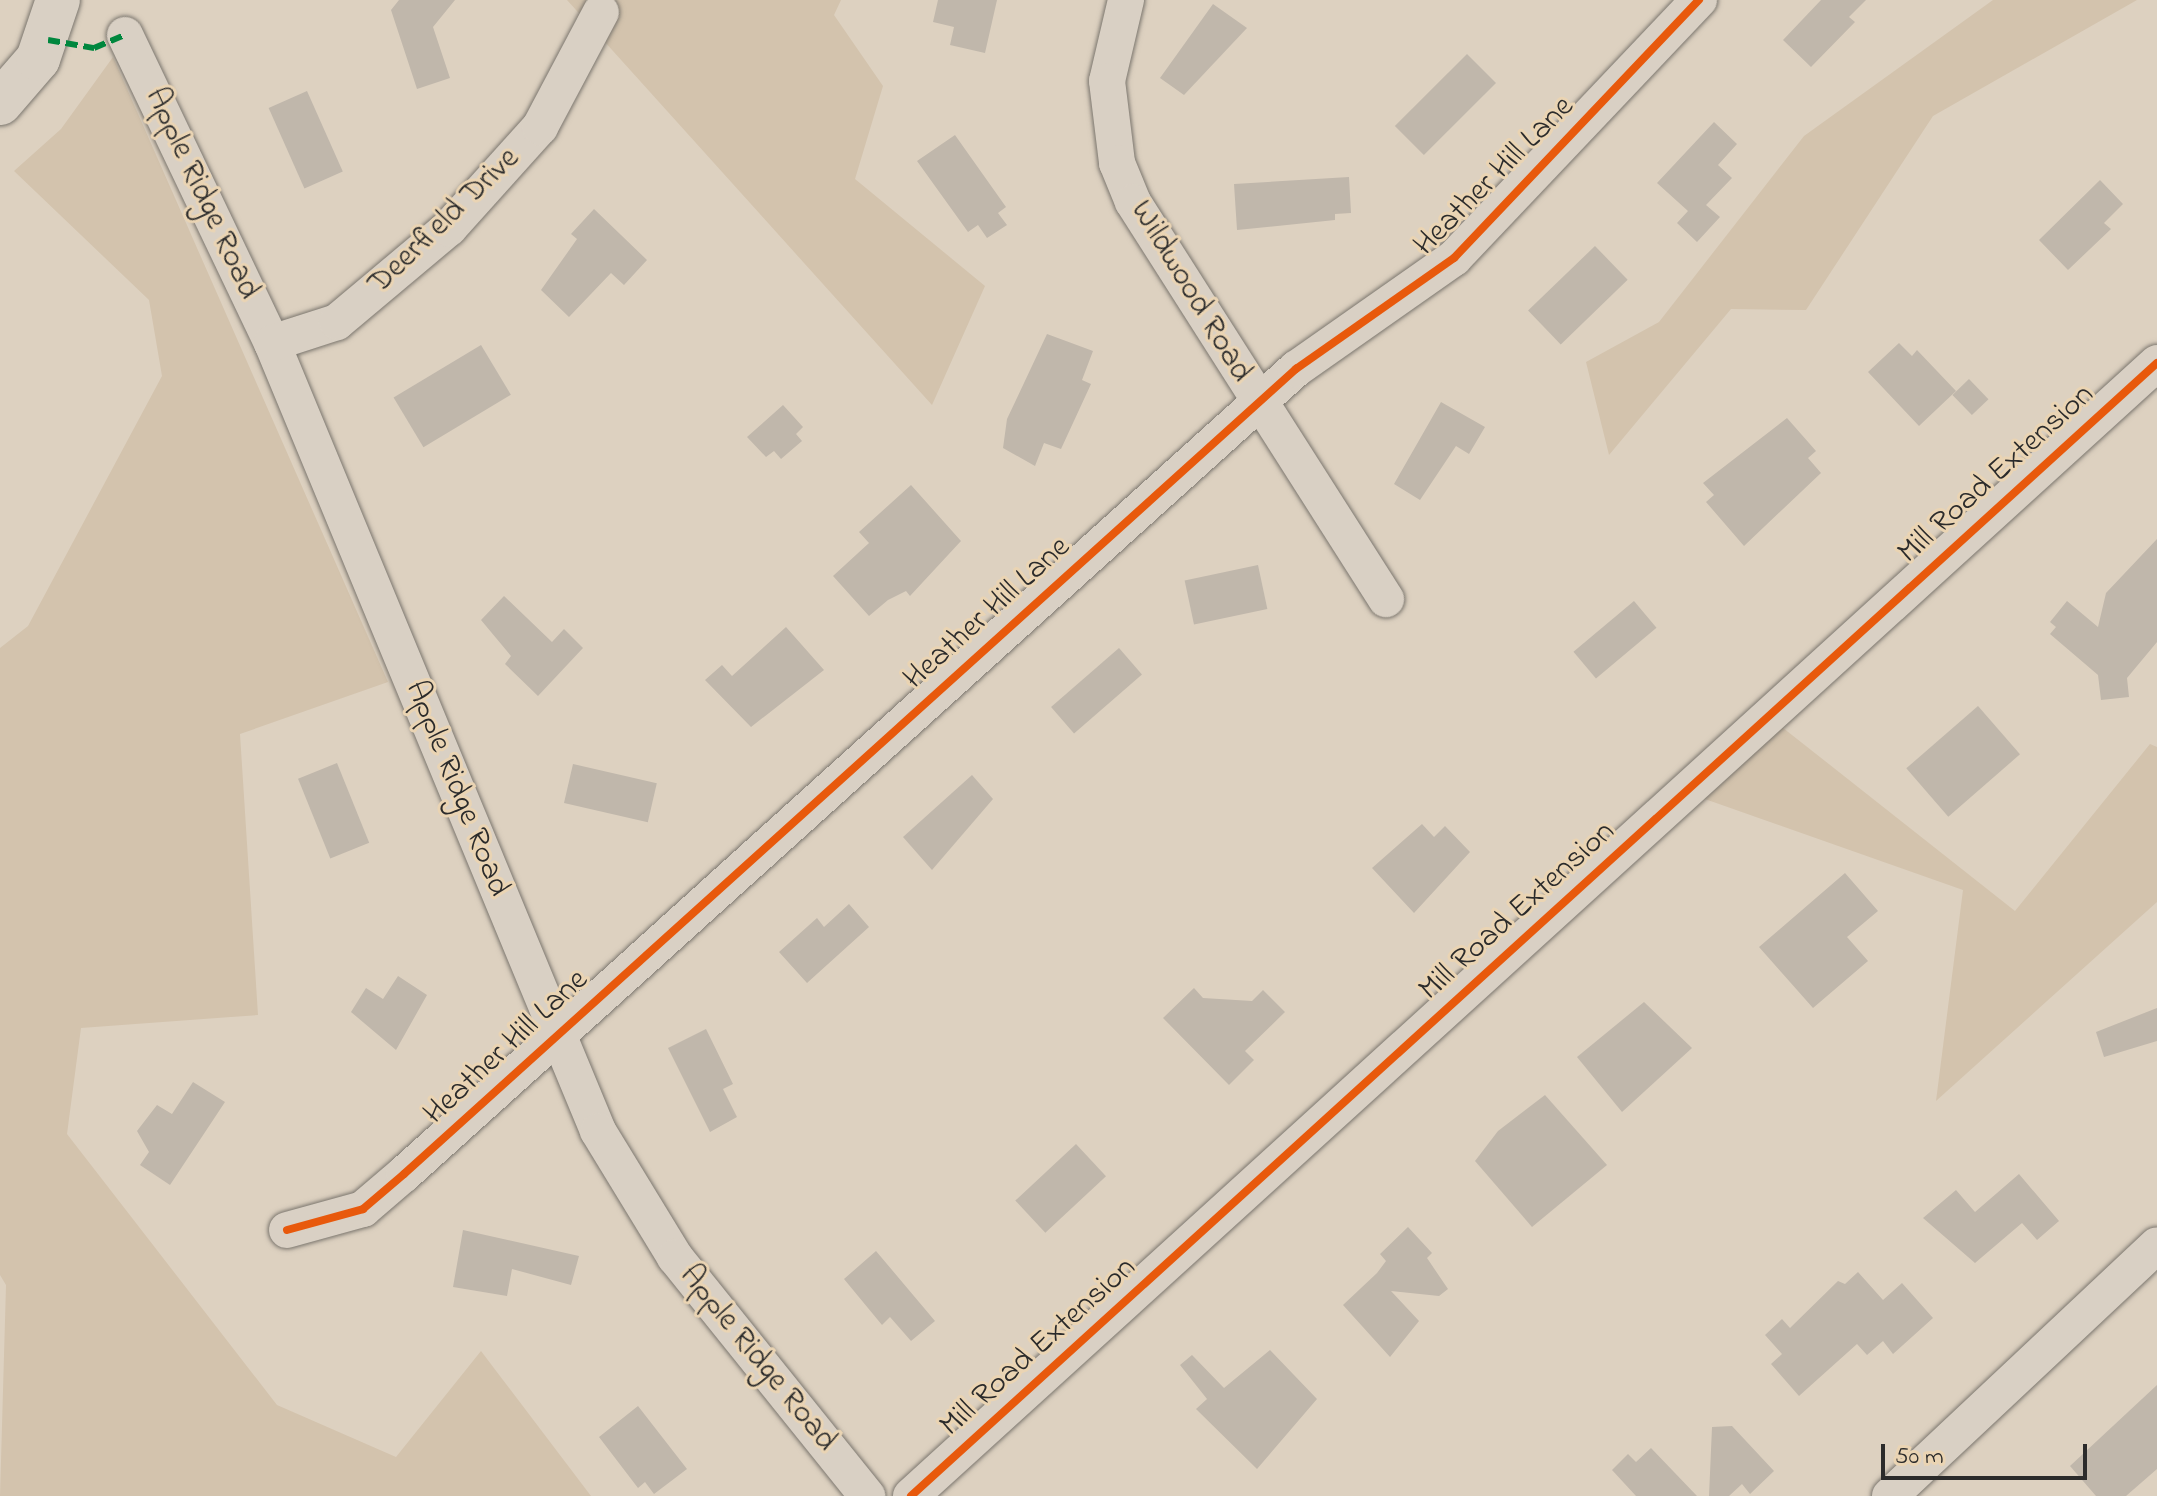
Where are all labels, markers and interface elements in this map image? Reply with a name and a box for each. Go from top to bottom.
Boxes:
street label: Apple Ridge Road [135,82,267,306]
street label: Heather Hill Lane [1407,89,1583,265]
street label: Deerfield Drive [361,140,529,304]
street label: Wildwood Road [1121,194,1259,390]
street label: Mill Road Extension [1891,377,2103,573]
street label: Heather Hill Lane [897,529,1079,699]
street label: Apple Ridge Road [395,676,517,902]
street label: Mill Road Extension [1412,814,1624,1010]
street label: Heather Hill Lane [417,962,597,1134]
street label: Mill Road Extension [933,1250,1145,1446]
street label: Apple Ridge Road [670,1258,844,1460]
scale bar [1885,1428,2091,1478]
text: 50 m [1895,1440,1944,1475]

